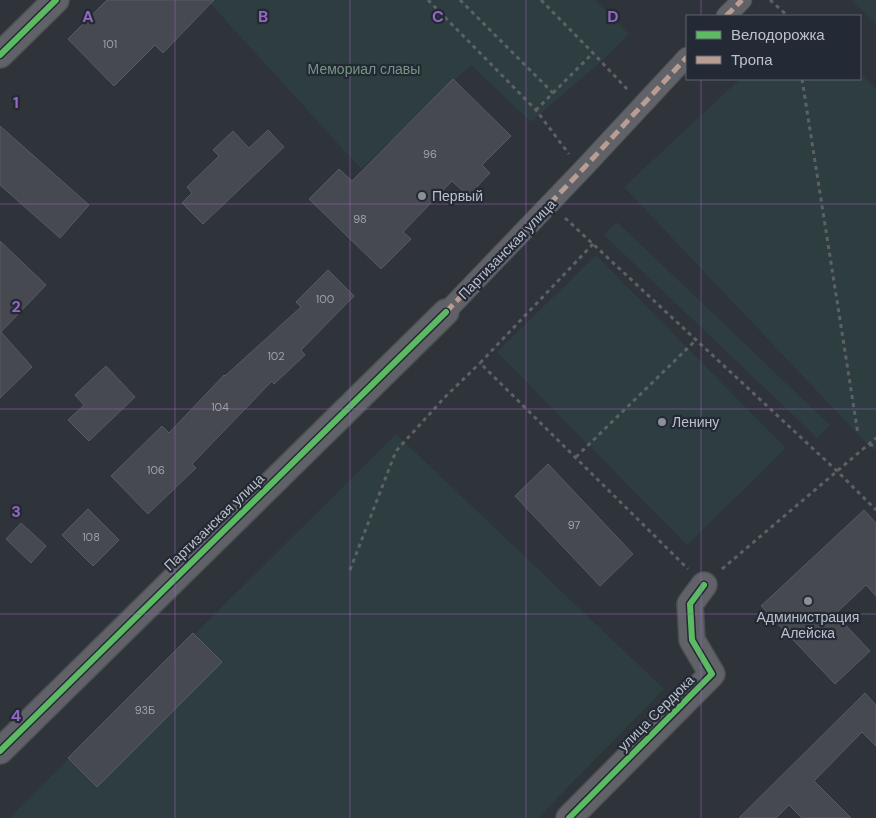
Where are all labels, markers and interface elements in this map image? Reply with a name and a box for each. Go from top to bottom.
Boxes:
text: A [82,6,94,27]
text: B [258,6,268,27]
text: C [432,6,444,27]
text: D [607,6,619,27]
legend [686,15,861,80]
text: Велодорожка [731,25,825,45]
house number: 101 [103,37,117,51]
text: Тропа [731,50,773,70]
park label: Мемориал славы [308,60,420,78]
text: 1 [13,92,19,113]
house number: 96 [423,147,437,161]
place label: Первый [432,187,483,205]
marker: Первый [416,190,428,202]
street label: Партизанская улица [454,195,560,303]
house number: 98 [353,212,367,226]
house number: 100 [316,292,334,306]
text: 2 [11,296,21,317]
house number: 102 [267,349,285,363]
house number: 104 [211,400,229,414]
place label: Ленину [672,413,719,431]
marker: Ленину [656,416,668,428]
house number: 106 [147,463,165,477]
street label: Партизанская улица [160,469,268,575]
text: 3 [11,501,21,522]
house number: 97 [568,518,580,532]
house number: 108 [82,530,100,544]
marker: Администрация Алейска [802,595,814,607]
place label: Администрация Алейска [757,608,859,642]
street label: улица Сердюка [614,671,698,755]
house number: 93Б [135,703,155,717]
text: 4 [11,705,21,726]

